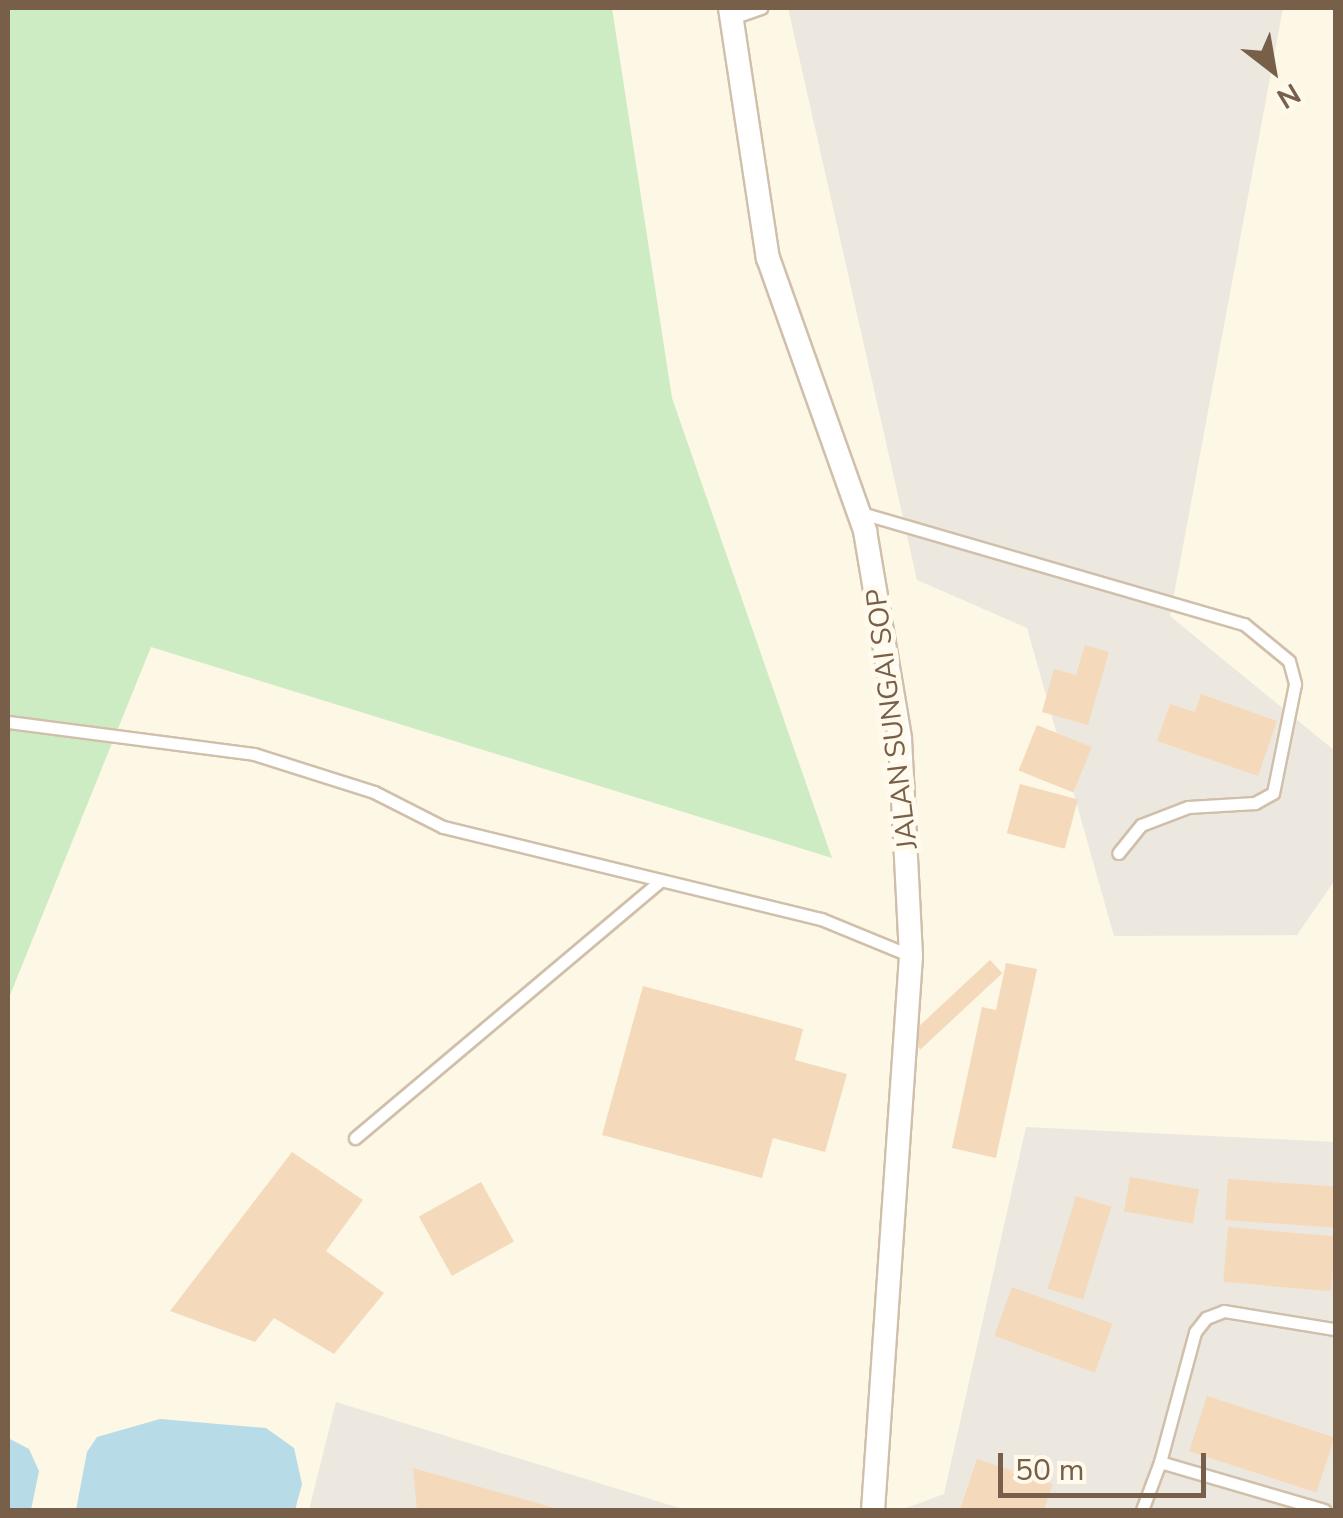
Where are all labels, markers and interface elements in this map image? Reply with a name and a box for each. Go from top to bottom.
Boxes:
north arrow [1223,20,1323,120]
text: N [1270,74,1307,117]
street label: JALAN SUNGAI SOP [859,587,925,851]
scale bar [1003,1433,1210,1495]
text: 50 m [1015,1450,1084,1491]

